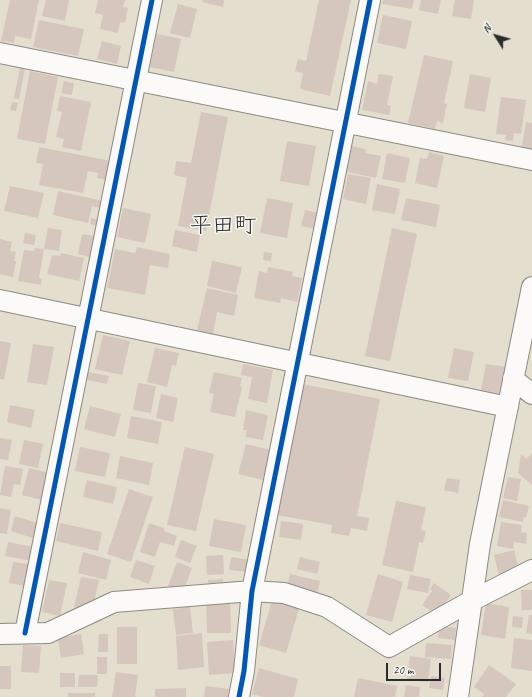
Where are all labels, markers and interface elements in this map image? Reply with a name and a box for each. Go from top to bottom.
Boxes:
north arrow [476,16,516,56]
text: N [479,22,494,36]
district label: 平田町 [190,213,256,239]
scale bar [388,655,443,681]
text: 20 m [393,662,413,678]

